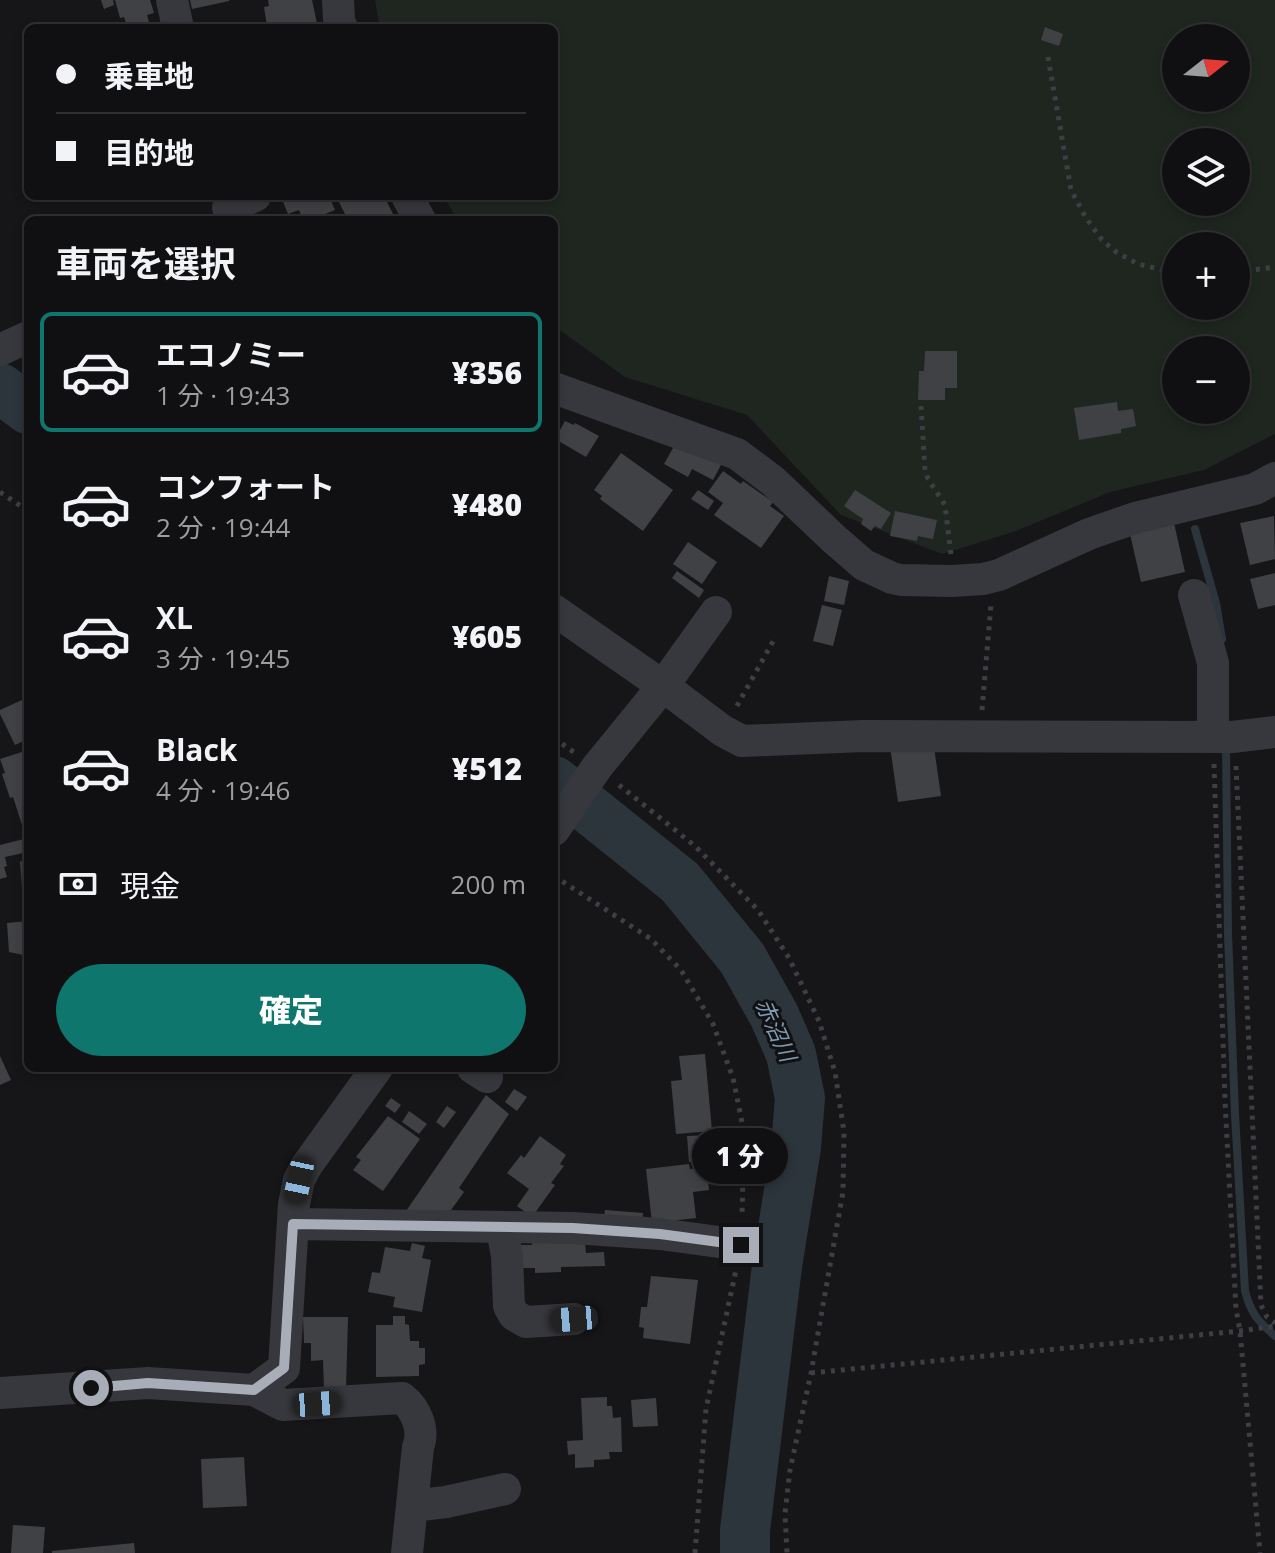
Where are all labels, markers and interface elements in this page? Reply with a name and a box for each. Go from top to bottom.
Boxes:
north arrow [1162,24,1250,112]
map controls [1162,24,1250,424]
text: 乗車地 [104,55,194,96]
button: layers [1162,128,1250,216]
text: 目的地 [104,132,194,173]
button: + [1162,232,1250,320]
text: 車両を選択 [56,239,236,288]
text: エコノミー [156,334,306,375]
icon: car [60,336,132,408]
button: − [1162,336,1250,424]
text: ¥356 [452,352,522,393]
text: 1 分 · 19:43 [156,377,290,413]
text: コンフォート [156,466,335,507]
icon: car [60,468,132,540]
text: ¥480 [452,484,522,525]
text: 2 分 · 19:44 [156,509,290,545]
text: XL [156,597,193,638]
icon: car [60,600,132,672]
text: ¥605 [452,616,522,657]
text: 3 分 · 19:45 [156,640,290,676]
text: Black [156,729,237,770]
icon: car [60,732,132,804]
text: ¥512 [452,748,522,789]
text: 4 分 · 19:46 [156,772,290,808]
icon: cash [56,862,100,906]
text: 現金 [120,865,180,906]
text: 200 m [451,866,526,902]
button: 確定 [56,964,526,1056]
water label: 赤沼川 [750,993,805,1068]
callout: 1 分 [693,1129,789,1185]
text: 1 分 [716,1138,764,1174]
car [282,1154,316,1206]
route end [723,1227,759,1263]
car [549,1305,599,1333]
route start [73,1370,109,1406]
car [292,1390,342,1418]

